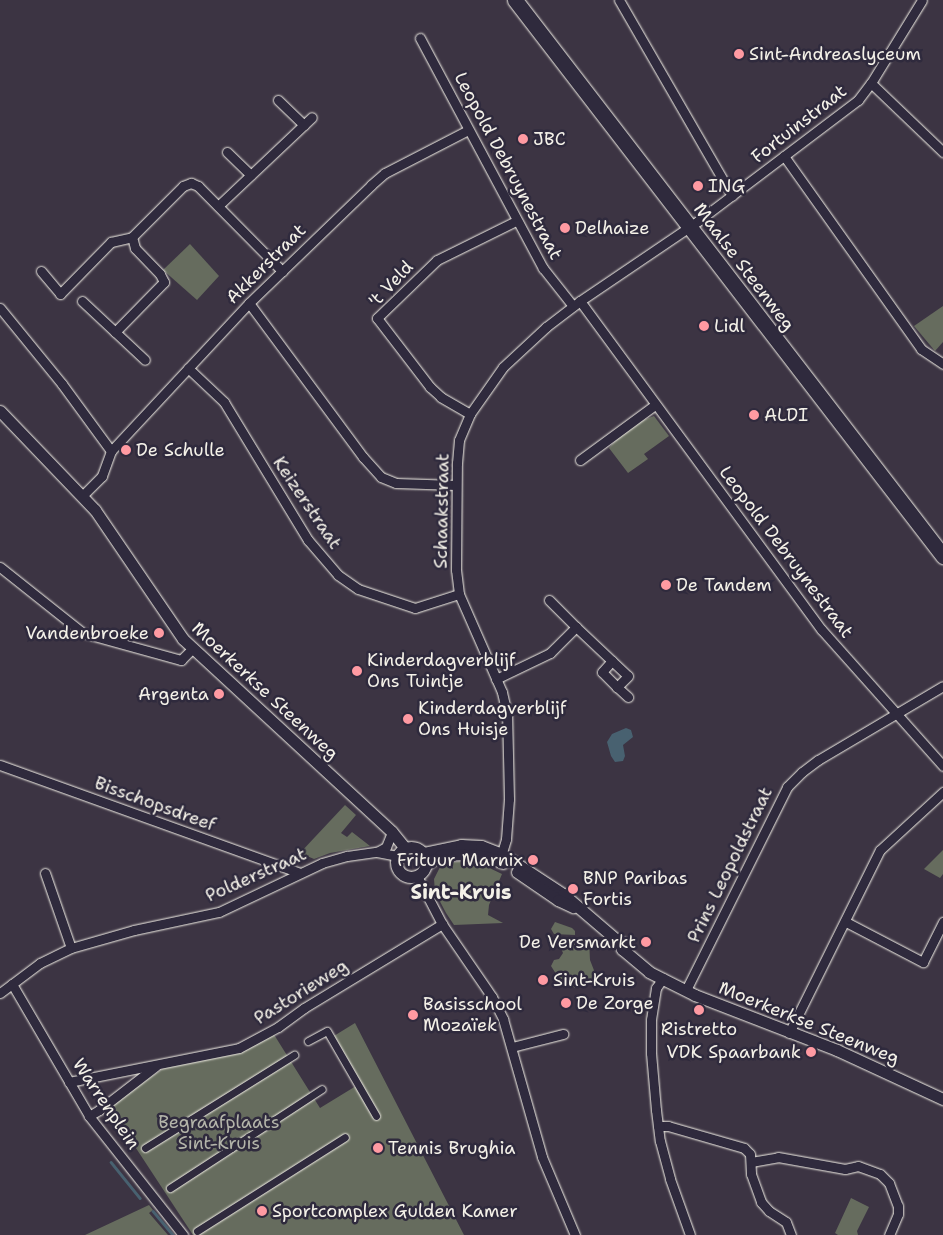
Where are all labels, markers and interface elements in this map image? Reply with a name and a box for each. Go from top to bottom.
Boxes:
place label: Sint-Andreaslyceum [749,43,921,65]
marker: Sint-Andreaslyceum [733,48,745,60]
street label: Leopold Debruynestraat [449,69,567,263]
street label: Fortuinstraat [747,80,851,168]
place label: JBC [533,128,566,150]
marker: JBC [517,133,529,145]
place label: ING [708,175,745,197]
marker: ING [692,180,704,192]
street label: Maalse Steenweg [689,199,799,335]
place label: Delhaize [575,217,649,239]
street label: Akkerstraat [222,220,310,308]
marker: Delhaize [559,222,571,234]
street label: 't Veld [364,256,418,312]
place label: Lidl [714,315,745,337]
marker: Lidl [698,320,710,332]
place label: ALDI [764,404,808,426]
marker: ALDI [748,409,760,421]
place label: De Schulle [136,439,225,461]
marker: De Schulle [120,444,132,456]
street label: Keizerstraat [268,453,346,553]
street label: Schaakstraat [430,453,454,569]
street label: Leopold Debruynestraat [714,462,858,642]
place label: De Tandem [676,574,772,596]
marker: De Tandem [660,579,672,591]
street label: Moerkerkse Steenweg [187,617,343,765]
place label: Vandenbroeke [25,622,149,644]
marker: Vandenbroeke [153,627,165,639]
place label: Kinderdagverblijf Ons Tuintje [367,650,515,692]
marker: Kinderdagverblijf Ons Tuintje [351,665,363,677]
place label: Argenta [138,683,209,705]
marker: Argenta [213,688,225,700]
place label: Kinderdagverblijf Ons Huisje [418,698,566,741]
marker: Kinderdagverblijf Ons Huisje [402,713,414,725]
street label: Bisschopsdreef [92,772,218,836]
street label: Prins Leopoldstraat [683,784,777,946]
street label: Polderstraat [202,843,310,907]
place label: Frituur Marnix [397,849,523,871]
marker: Frituur Marnix [527,854,539,866]
place label: BNP Paribas Fortis [583,868,688,911]
district label: Sint-Kruis [410,880,512,904]
marker: BNP Paribas Fortis [567,883,579,895]
place label: De Versmarkt [519,931,636,953]
marker: De Versmarkt [640,936,652,948]
street label: Pastorieweg [250,955,352,1029]
place label: Sint-Kruis [553,969,635,991]
marker: Sint-Kruis [537,974,549,986]
street label: Moerkerkse Steenweg [716,977,902,1069]
place label: De Zorge [576,992,654,1014]
place label: Basisschool Mozaïek [423,994,522,1036]
marker: De Zorge [560,997,572,1009]
marker: Ristretto [693,1004,705,1016]
marker: Basisschool Mozaïek [407,1009,419,1021]
place label: Ristretto [661,1018,737,1040]
place label: VDK Spaarbank [666,1041,801,1063]
marker: VDK Spaarbank [805,1046,817,1058]
street label: Warrenplein [68,1054,144,1154]
park label: Begraafplaats Sint-Kruis [158,1112,280,1154]
place label: Tennis Brughia [388,1137,515,1159]
marker: Tennis Brughia [372,1142,384,1154]
place label: Sportcomplex Gulden Kamer [272,1200,518,1222]
marker: Sportcomplex Gulden Kamer [256,1205,268,1217]

